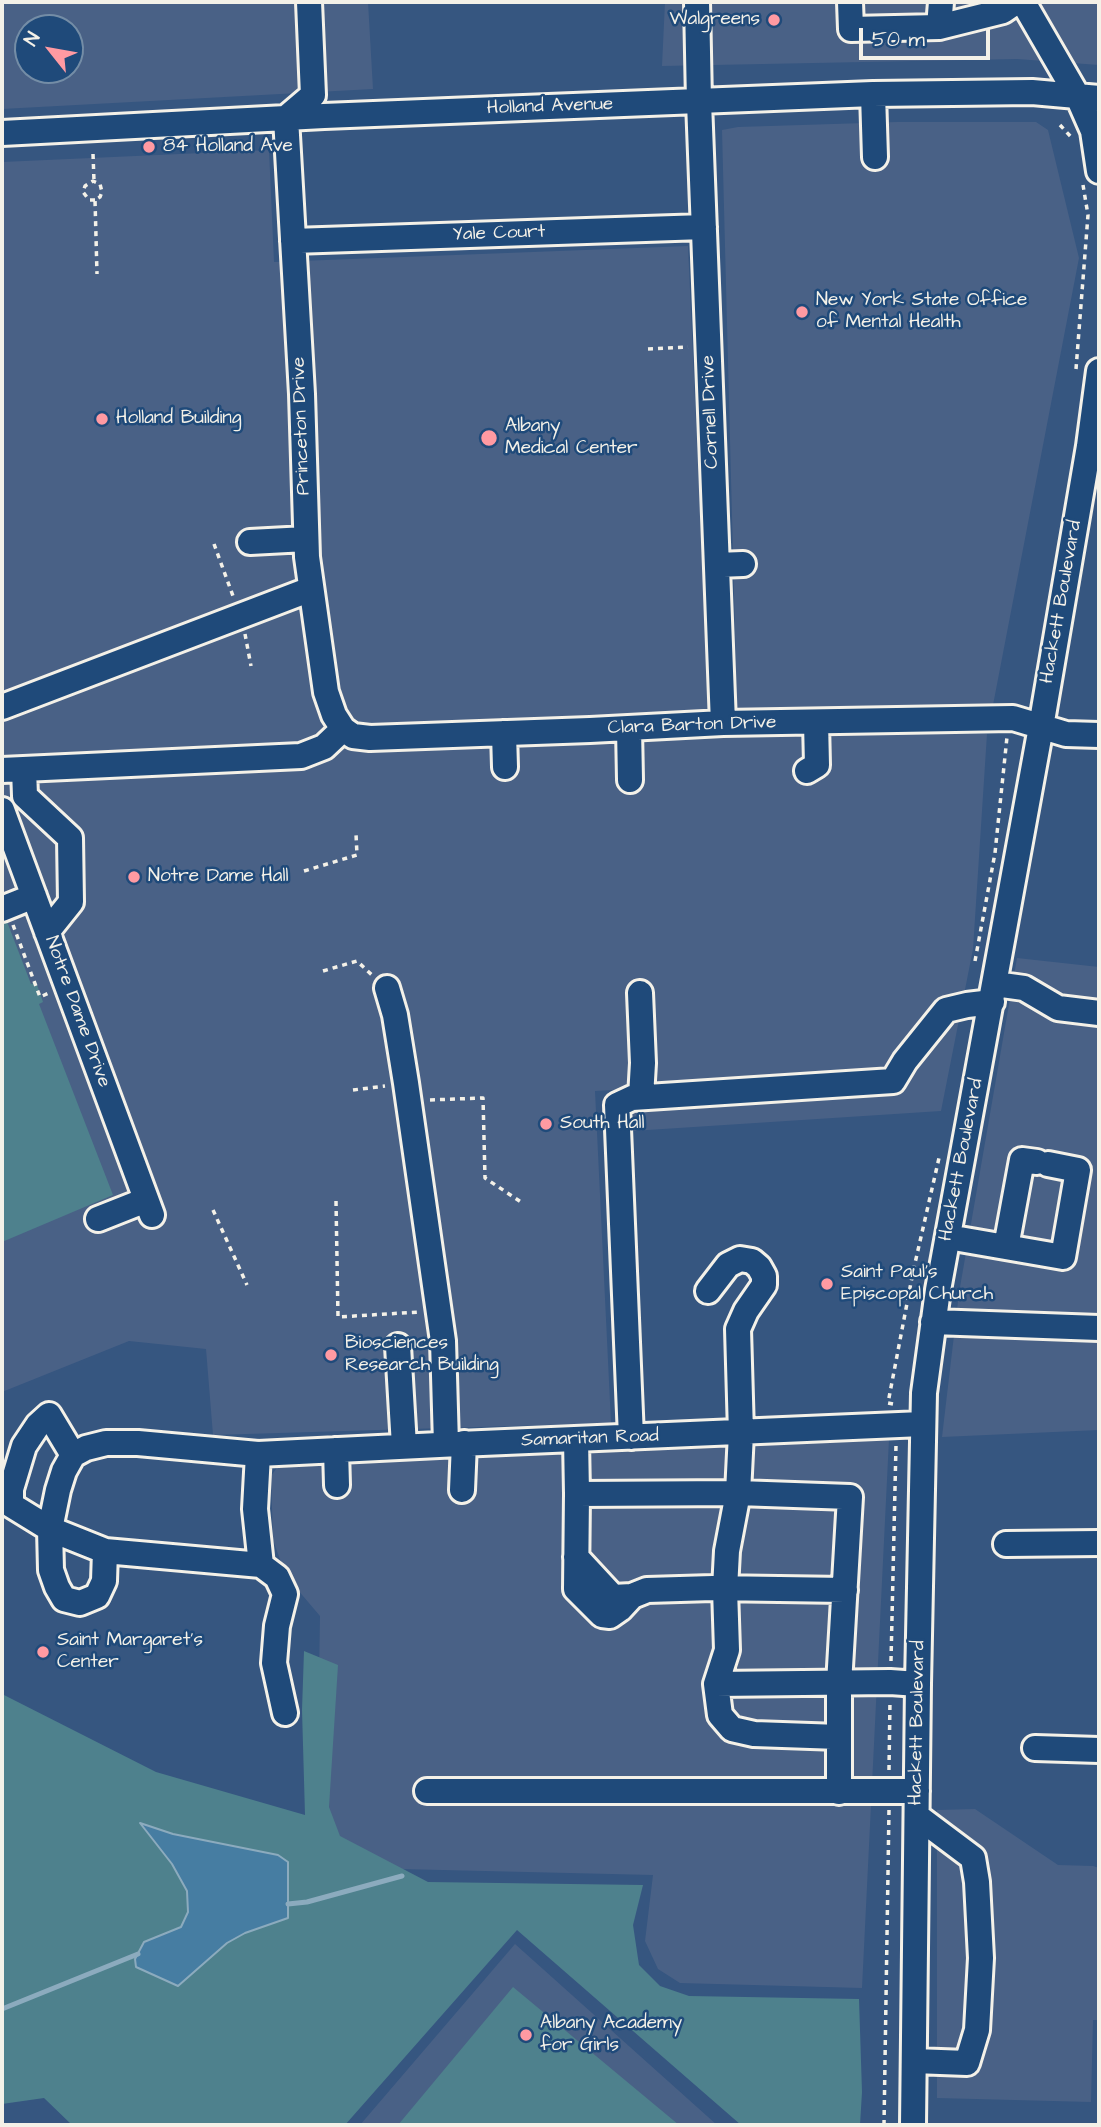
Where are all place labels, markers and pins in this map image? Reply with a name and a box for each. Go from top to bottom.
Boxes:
place label: Walgreens [670,9,760,31]
marker: Walgreens [766,12,782,28]
place label: 84 Holland Ave [163,136,293,158]
marker: 84 Holland Ave [141,139,157,155]
place label: New York State Office of Mental Health [816,290,1027,334]
marker: New York State Office of Mental Health [794,304,810,320]
place label: Holland Building [116,408,242,430]
marker: Holland Building [94,411,110,427]
place label: Albany Medical Center [505,416,638,460]
marker: Albany Medical Center [479,428,499,448]
place label: Notre Dame Hall [148,866,288,888]
marker: Notre Dame Hall [126,869,142,885]
place label: South Hall [560,1113,644,1135]
marker: South Hall [538,1116,554,1132]
place label: Saint Paul's Episcopal Church [841,1262,993,1306]
marker: Saint Paul's Episcopal Church [819,1276,835,1292]
place label: Biosciences Research Building [345,1333,499,1377]
marker: Biosciences Research Building [323,1347,339,1363]
place label: Saint Margaret's Center [57,1630,203,1674]
marker: Saint Margaret's Center [35,1644,51,1660]
place label: Albany Academy for Girls [540,2013,682,2057]
marker: Albany Academy for Girls [518,2027,534,2043]

